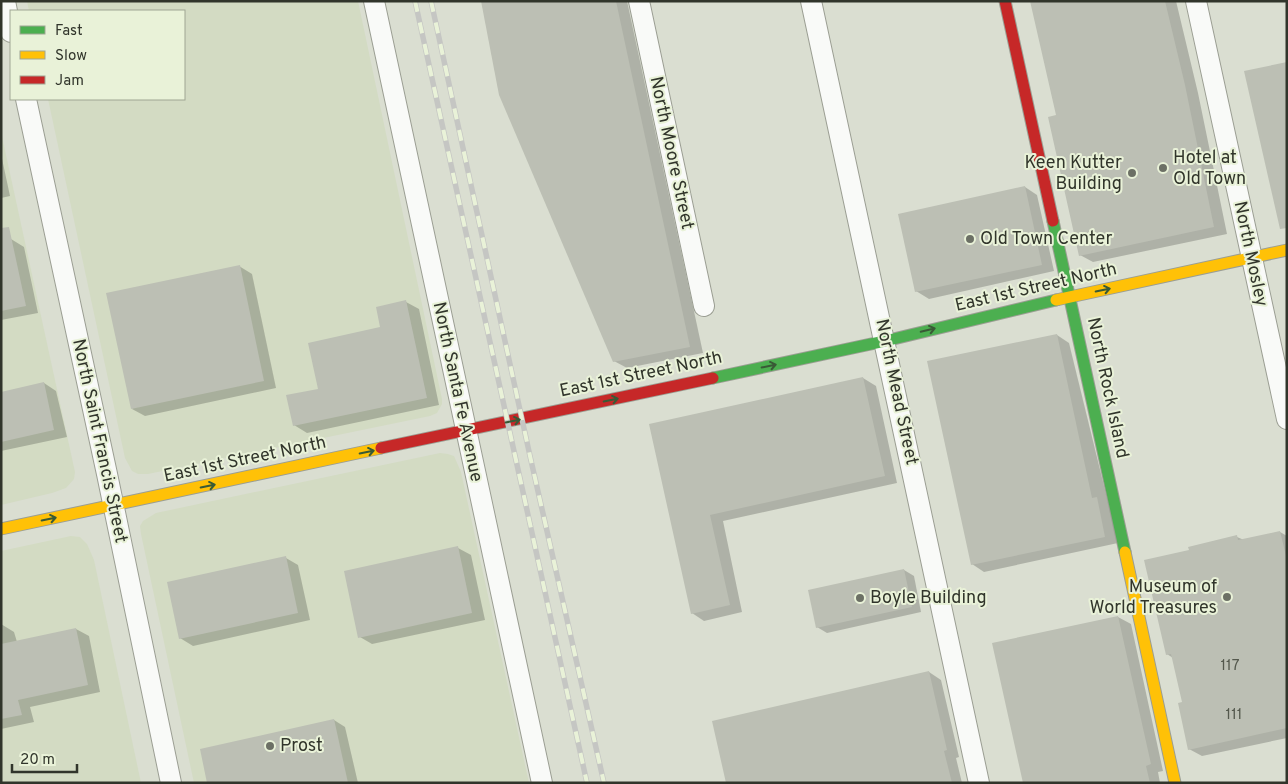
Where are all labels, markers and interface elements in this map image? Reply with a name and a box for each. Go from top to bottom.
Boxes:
legend [10,10,185,100]
text: Fast [55,22,83,41]
text: Slow [55,47,87,66]
text: Jam [55,72,84,91]
street label: North Moore Street [644,74,698,232]
place label: Hotel at Old Town [1173,147,1246,191]
place label: Keen Kutter Building [1024,152,1122,196]
marker: Hotel at Old Town [1157,162,1169,174]
marker: Keen Kutter Building [1126,167,1138,179]
street label: North Mosley [1228,199,1272,309]
place label: Old Town Center [980,228,1112,251]
marker: Old Town Center [964,233,976,245]
street label: East 1st Street North [953,258,1119,318]
one-way arrow [1095,285,1111,294]
street label: North Santa Fe Avenue [427,300,487,484]
street label: North Rock Island [1081,315,1133,461]
street label: North Mead Street [869,317,923,467]
one-way arrow [920,325,936,335]
street label: North Saint Francis Street [66,337,132,545]
street label: East 1st Street North [558,347,724,403]
one-way arrow [761,360,777,370]
one-way arrow [602,395,618,404]
one-way arrow [504,416,520,425]
street label: East 1st Street North [162,432,328,488]
one-way arrow [358,447,374,456]
one-way arrow [199,481,215,490]
one-way arrow [41,514,57,524]
place label: Museum of World Treasures [1089,576,1217,620]
place label: Boyle Building [870,587,987,610]
marker: Museum of World Treasures [1221,591,1233,603]
marker: Boyle Building [854,592,866,604]
house number: 117 [1221,657,1240,676]
house number: 111 [1226,706,1242,725]
place label: Prost [280,735,323,758]
marker: Prost [264,740,276,752]
scale bar [12,742,78,774]
text: 20 m [20,751,55,770]

